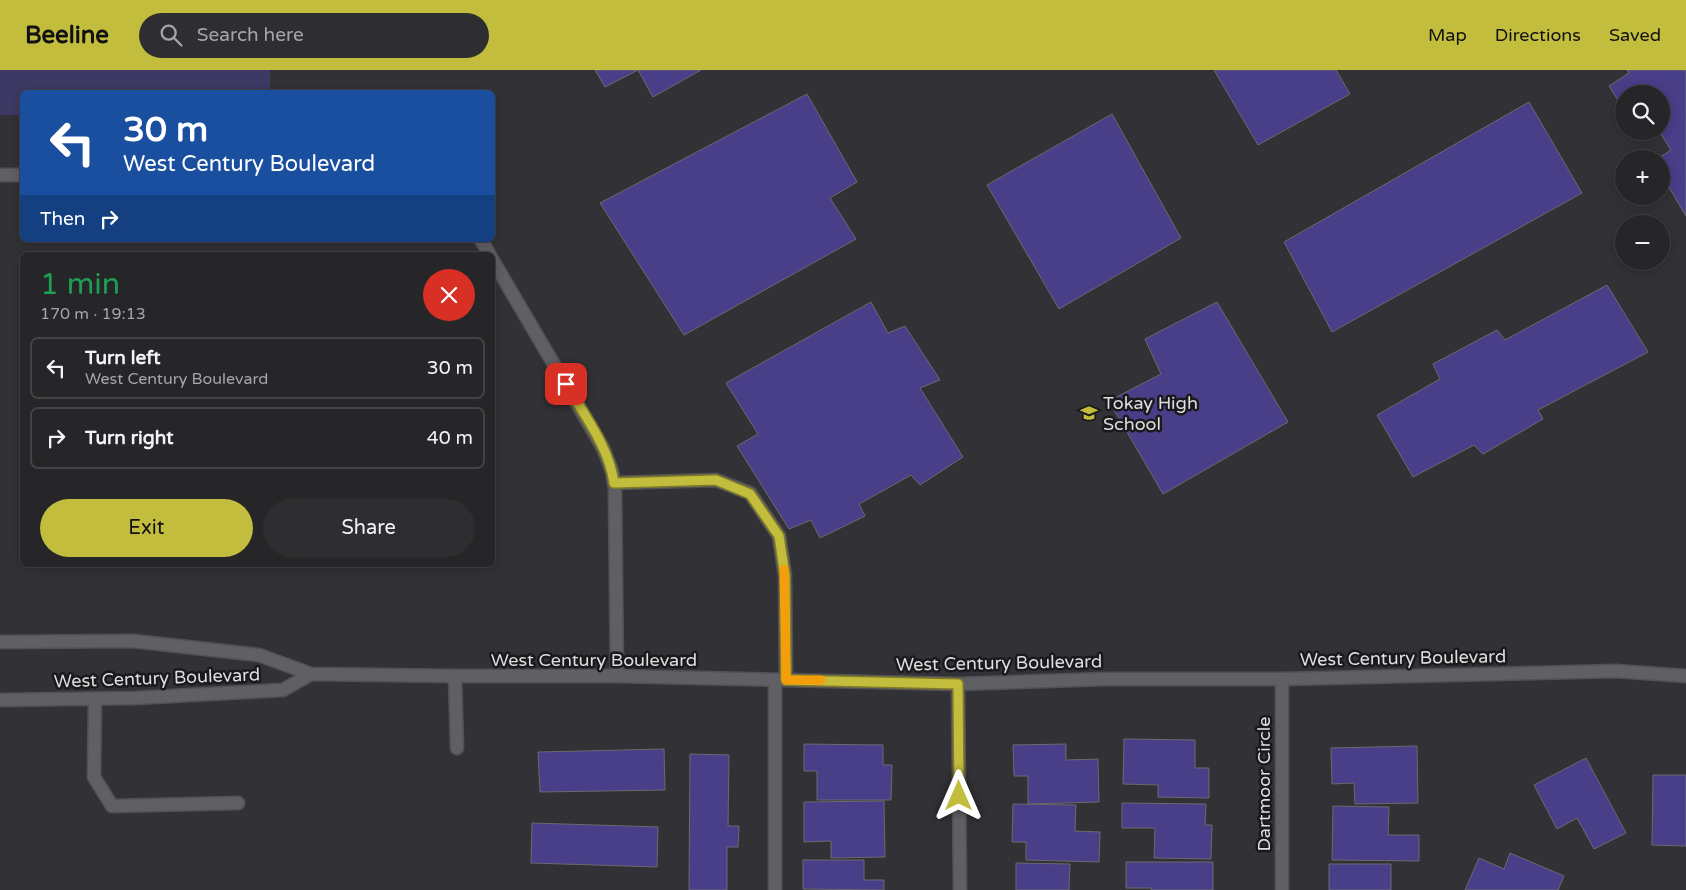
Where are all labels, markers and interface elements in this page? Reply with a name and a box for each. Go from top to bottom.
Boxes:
search box [139,13,489,58]
text: Beeline [25,21,109,50]
icon: search [157,21,185,49]
text: Search here [197,24,304,46]
text: Map [1428,24,1467,46]
text: Directions [1495,24,1581,46]
text: Saved [1609,24,1661,46]
map controls [1615,85,1670,270]
button: search [1615,85,1670,140]
text: 30 m [123,109,208,151]
icon: left [40,110,105,175]
button: + [1615,150,1670,205]
text: West Century Boulevard [123,151,375,177]
icon: right [95,205,123,233]
text: Then [40,208,85,230]
button: − [1615,215,1670,270]
text: 1 min [40,266,120,303]
button: close [423,269,475,321]
text: 170 m · 19:13 [40,304,146,324]
text: Turn left [85,347,161,369]
icon: left [42,354,70,382]
text: 30 m [427,357,473,379]
pin [545,363,587,405]
text: West Century Boulevard [85,369,268,389]
icon: arrive [552,370,580,398]
place label: Tokay High School [1103,392,1198,435]
school or university icon: Tokay High School [1079,403,1099,423]
icon: right [42,424,70,452]
text: Turn right [85,427,173,449]
text: 40 m [427,427,473,449]
button: Exit [40,499,253,557]
button: Share [263,499,475,557]
street label: West Century Boulevard [1300,645,1506,671]
street label: West Century Boulevard [491,649,697,671]
street label: West Century Boulevard [896,650,1102,676]
street label: West Century Boulevard [54,663,260,693]
street label: Dartmoor Circle [1253,716,1275,852]
position arrow [932,769,984,821]

